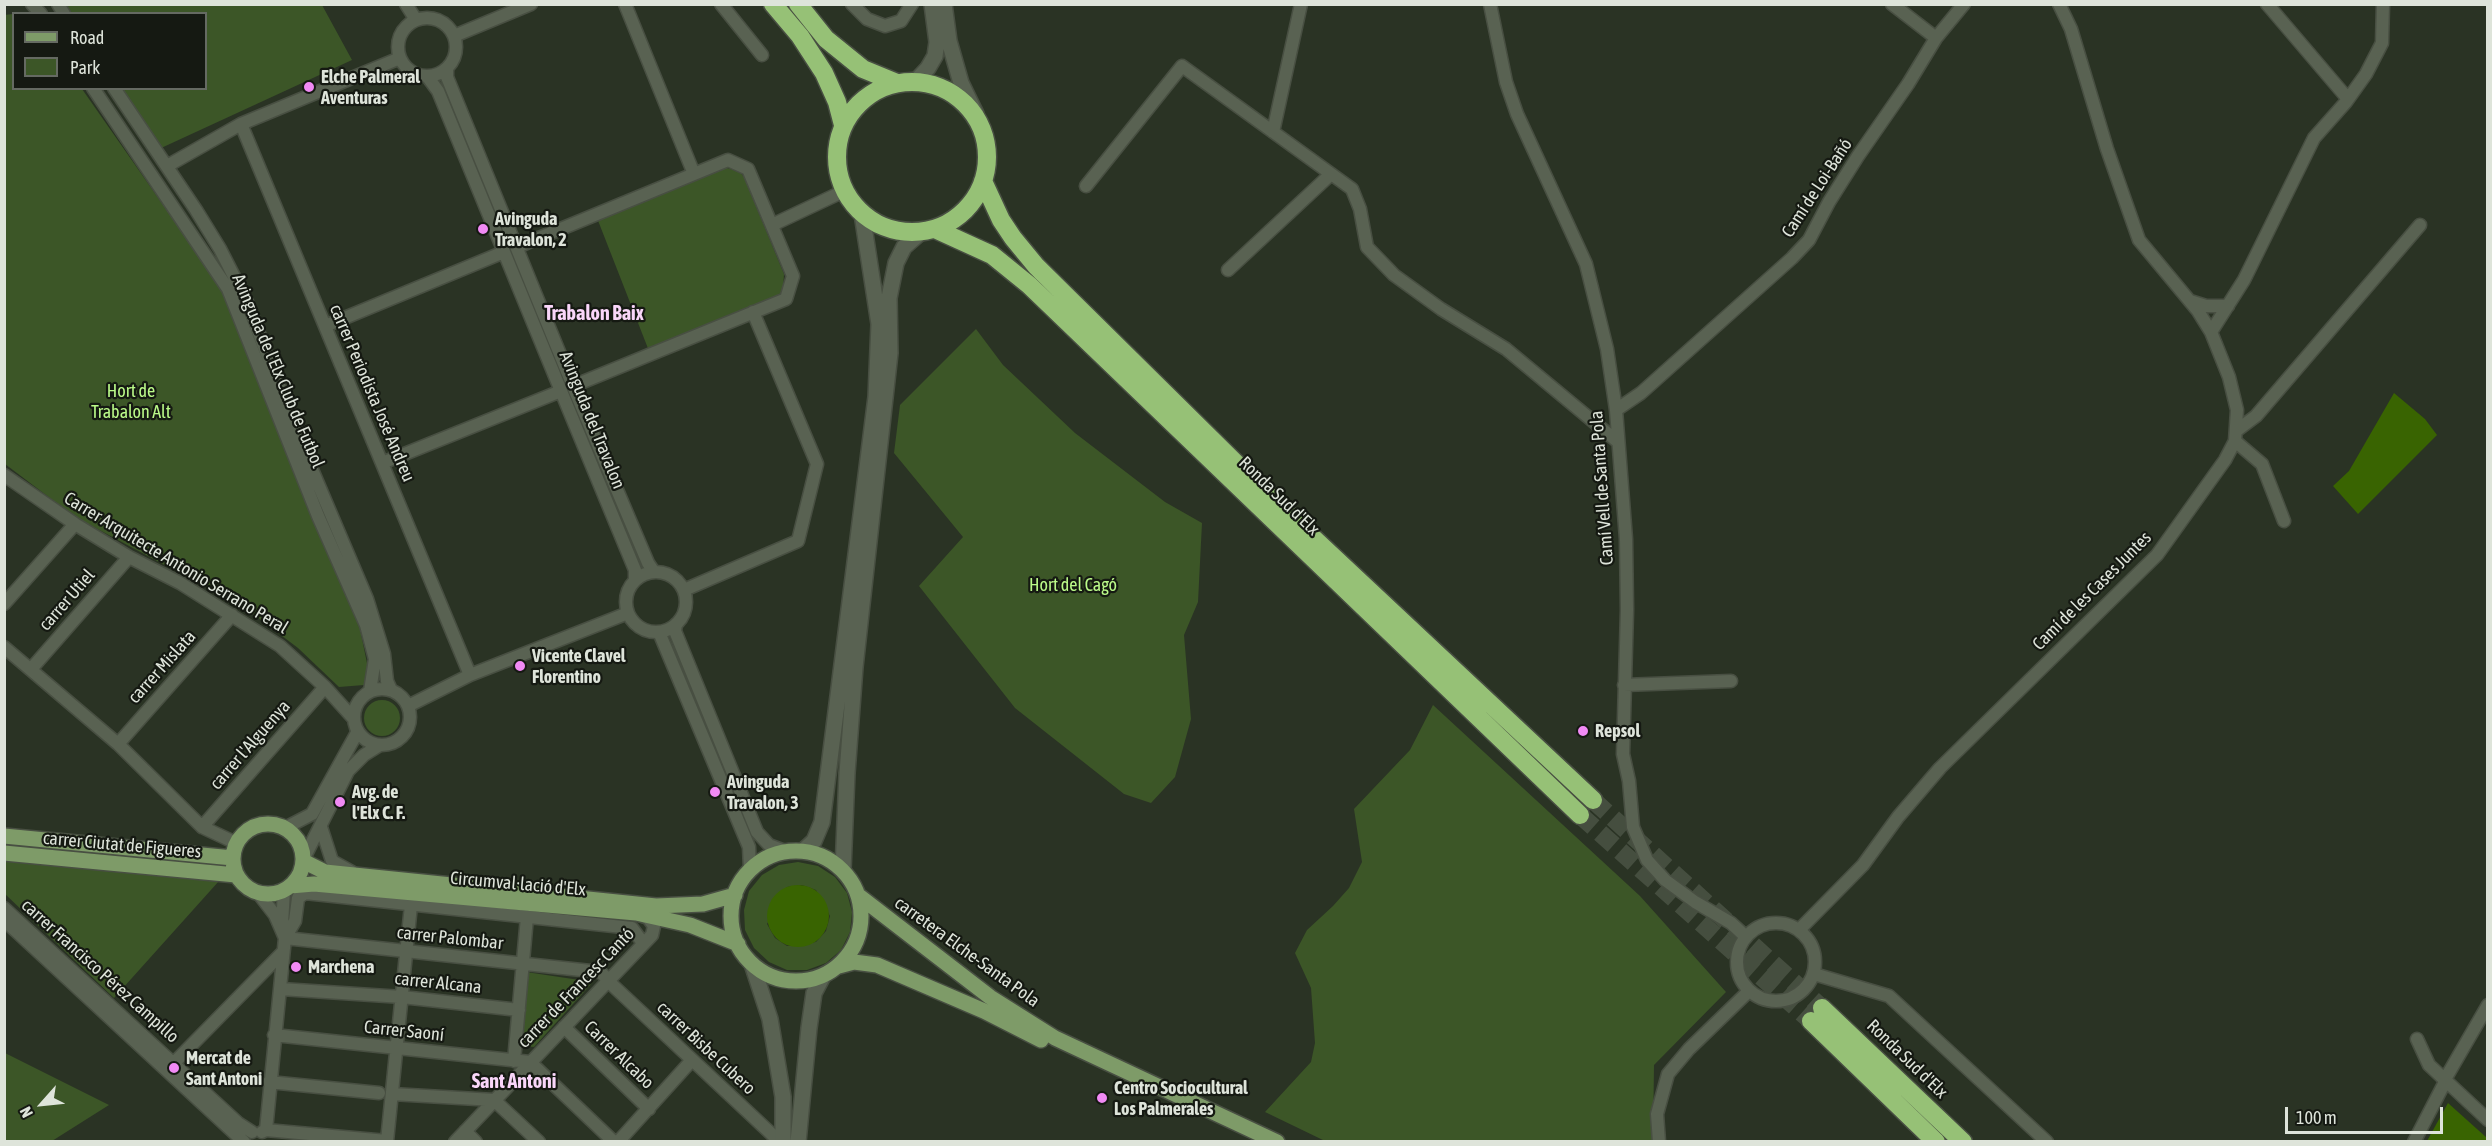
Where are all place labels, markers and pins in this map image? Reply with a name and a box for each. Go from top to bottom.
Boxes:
place label: Elche Palmeral Aventuras [321,66,420,109]
marker: Elche Palmeral Aventuras [302,80,316,94]
place label: Avinguda Travalon, 2 [495,208,567,250]
marker: Avinguda Travalon, 2 [476,222,490,236]
place label: Vicente Clavel Florentino [532,645,626,688]
marker: Vicente Clavel Florentino [513,659,527,673]
place label: Repsol [1595,720,1640,742]
marker: Repsol [1576,724,1590,738]
place label: Avinguda Travalon, 3 [727,771,799,814]
place label: Avg. de l'Elx C. F. [352,781,405,824]
marker: Avinguda Travalon, 3 [708,785,722,799]
marker: Avg. de l'Elx C. F. [333,795,347,809]
place label: Marchena [308,956,374,978]
marker: Marchena [289,960,303,974]
place label: Mercat de Sant Antoni [186,1047,262,1090]
marker: Mercat de Sant Antoni [167,1061,181,1075]
place label: Centro Sociocultural Los Palmerales [1114,1077,1248,1120]
marker: Centro Sociocultural Los Palmerales [1095,1091,1109,1105]

